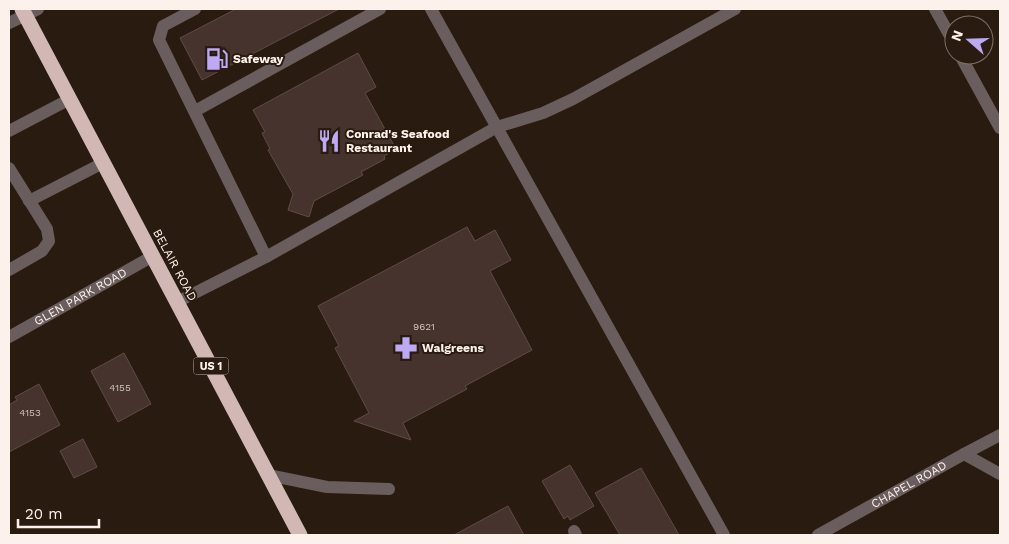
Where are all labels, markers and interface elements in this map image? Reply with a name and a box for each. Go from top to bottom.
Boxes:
north arrow [944,15,994,65]
text: N [947,28,966,43]
fuel station icon: Safeway [204,46,230,72]
place label: Safeway [233,52,284,66]
place label: Conrad's Seafood Restaurant [346,127,450,155]
restaurant icon: Conrad's Seafood Restaurant [316,128,342,154]
street label: BELAIR ROAD [150,227,200,303]
street label: GLEN PARK ROAD [32,265,129,328]
house number: 9621 [413,321,435,332]
pharmacy icon: Walgreens [393,335,419,361]
place label: Walgreens [422,341,484,355]
road number: US 1 [194,358,228,374]
house number: 4155 [109,382,131,393]
house number: 4153 [19,407,41,418]
street label: CHAPEL ROAD [869,458,949,511]
scale bar [18,496,99,528]
text: 20 m [25,505,63,523]

